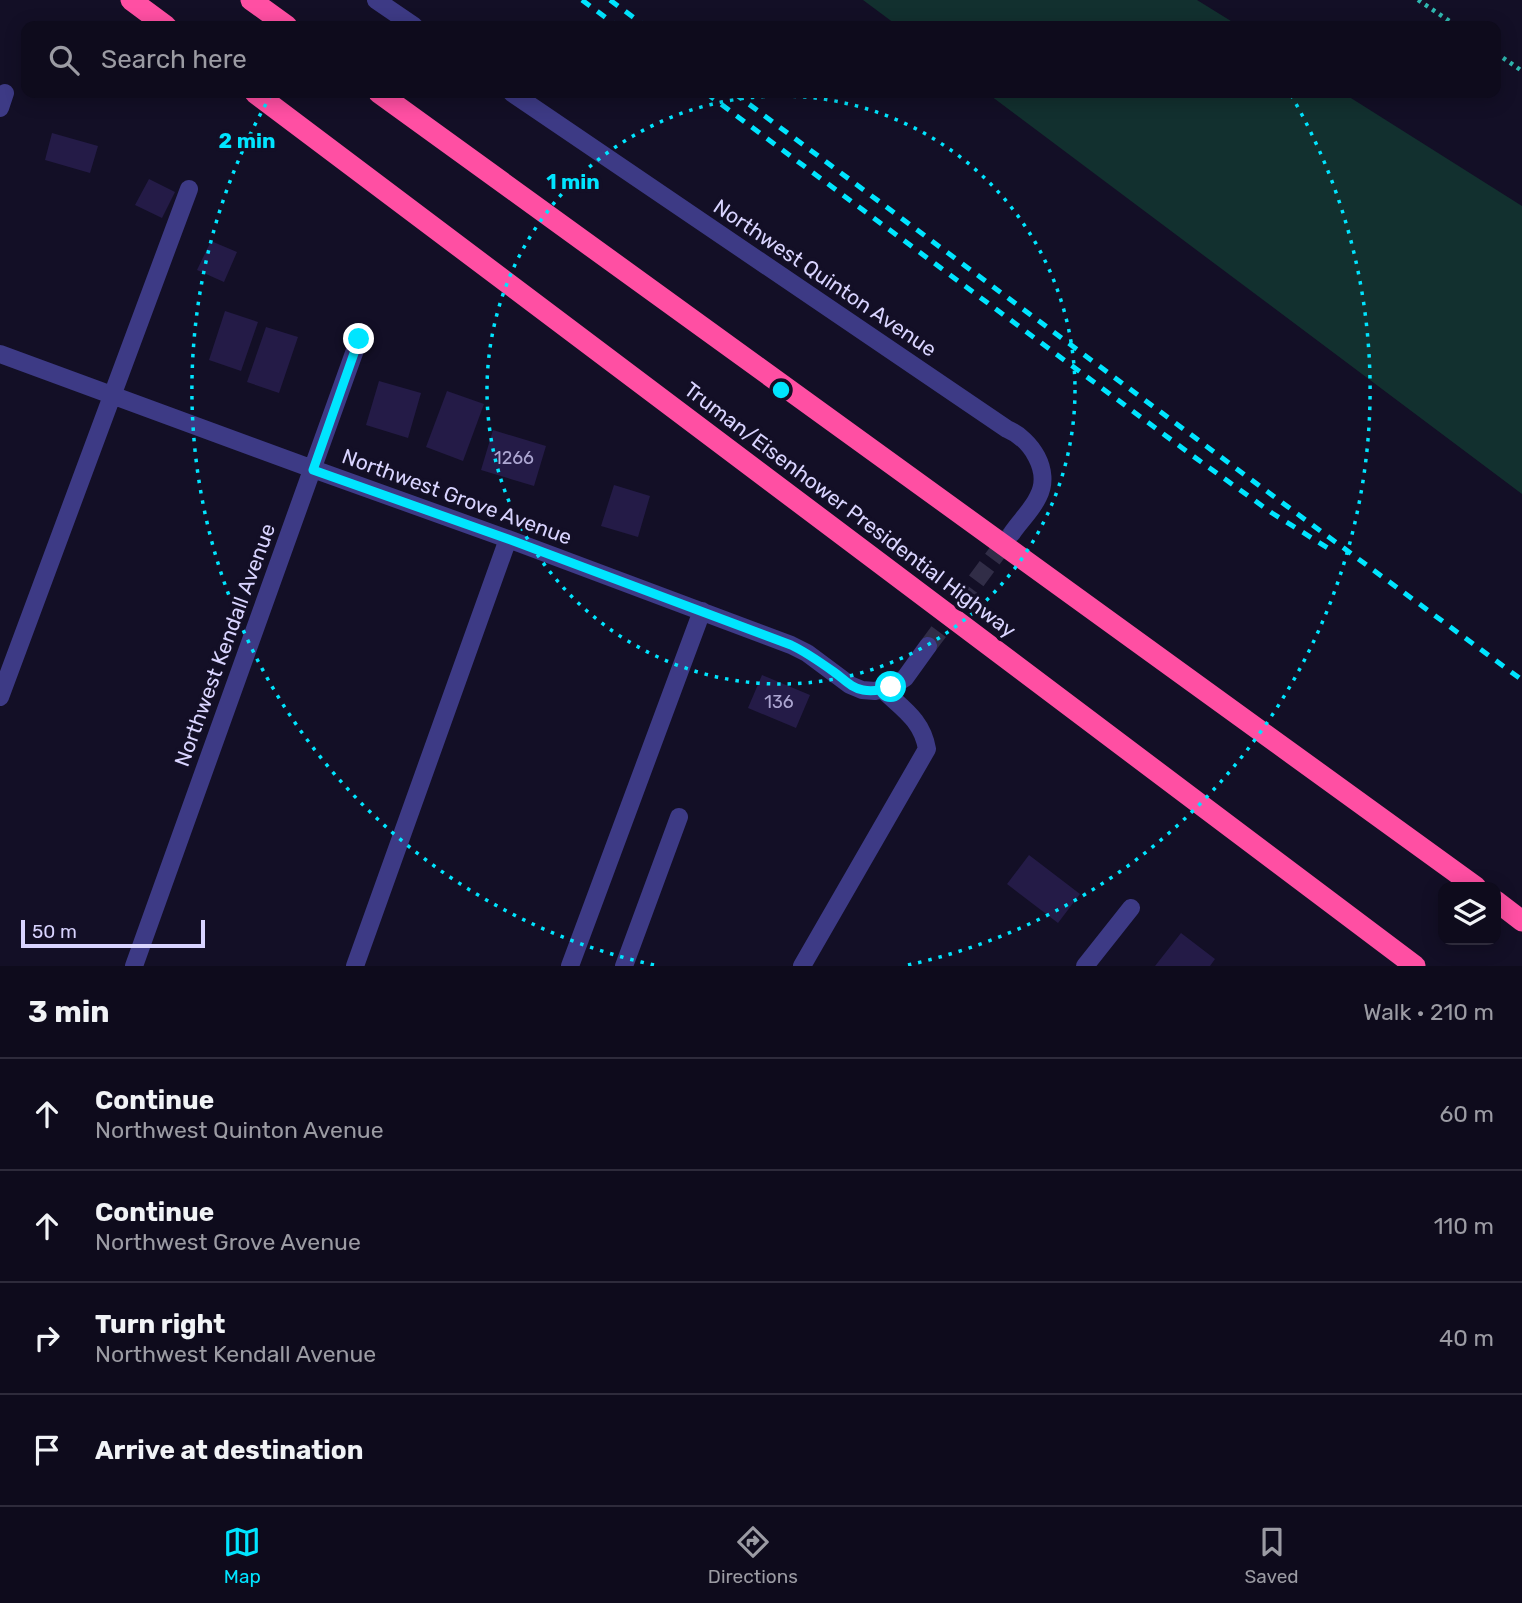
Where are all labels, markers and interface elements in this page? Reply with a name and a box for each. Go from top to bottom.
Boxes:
search box [21,21,1501,98]
icon: search [45,41,83,79]
text: Search here [101,44,247,75]
text: 2 min [219,128,275,153]
text: 1 min [546,169,600,194]
street label: Northwest Quinton Avenue [709,194,941,362]
route end [343,323,374,354]
street label: Truman/Eisenhower Presidential Highway [679,377,1021,643]
centre of rings [769,378,793,402]
street label: Northwest Grove Avenue [339,443,575,550]
house number: 1266 [494,447,534,469]
street label: Northwest Kendall Avenue [169,520,280,770]
route start [875,671,906,702]
house number: 136 [764,691,794,713]
map controls [1438,882,1501,945]
button: layers [1438,882,1501,945]
scale bar [21,917,205,949]
text: 50 m [32,920,77,943]
text: 3 min [28,994,110,1030]
text: Walk · 210 m [1363,998,1494,1026]
text: Continue [95,1085,214,1116]
icon: ahead [28,1095,66,1133]
text: 60 m [1439,1100,1494,1128]
text: Northwest Quinton Avenue [95,1116,384,1144]
text: Continue [95,1197,214,1228]
icon: ahead [28,1207,66,1245]
text: 110 m [1434,1212,1494,1240]
text: Northwest Grove Avenue [95,1228,361,1256]
text: Turn right [95,1309,225,1340]
icon: right [28,1319,66,1357]
text: 40 m [1439,1324,1494,1352]
text: Northwest Kendall Avenue [95,1340,376,1368]
icon: arrive [28,1431,66,1469]
text: Arrive at destination [95,1435,363,1466]
tab: Map [223,1523,261,1588]
tab: Directions [708,1523,798,1588]
tab: Saved [1244,1523,1299,1588]

